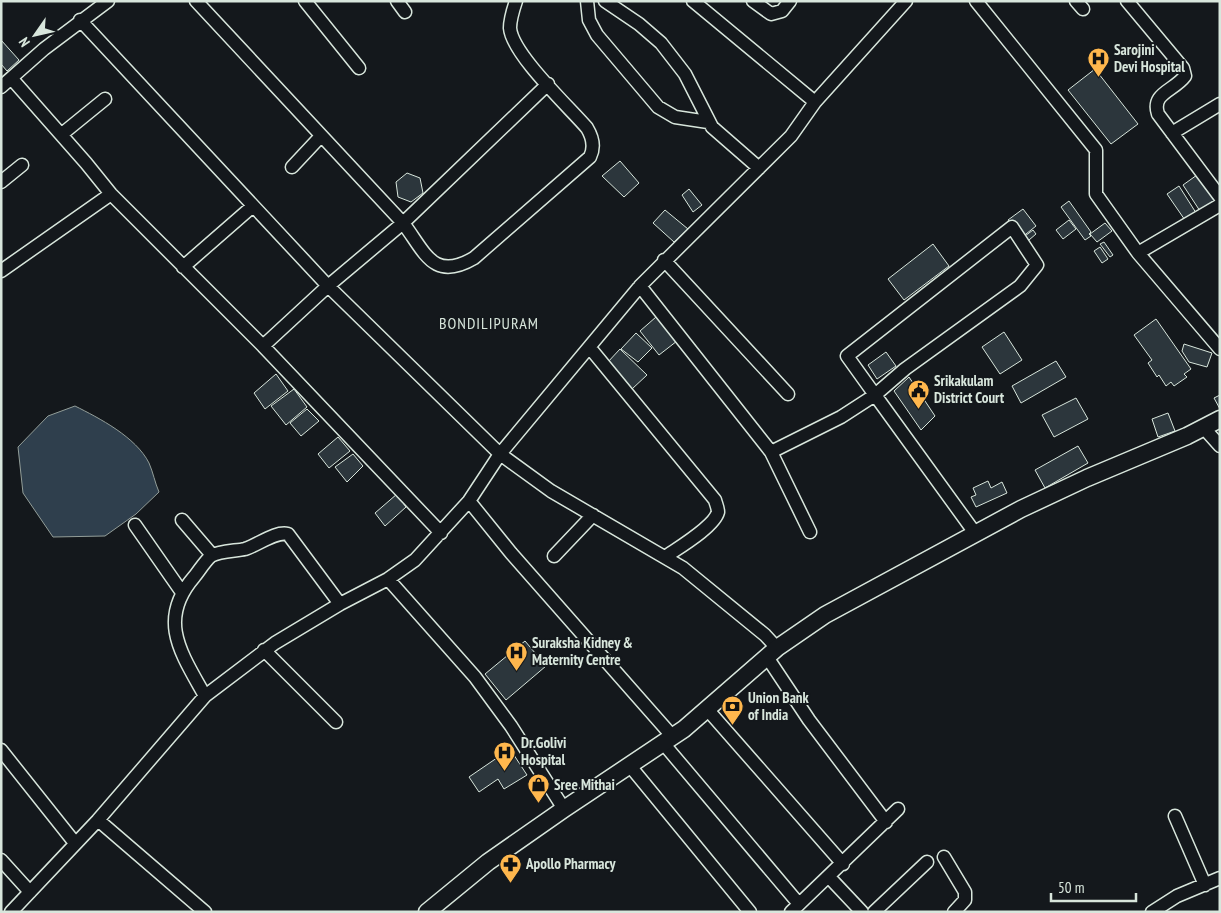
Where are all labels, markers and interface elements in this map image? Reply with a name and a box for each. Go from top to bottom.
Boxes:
north arrow [10,10,60,60]
text: N [15,34,34,50]
place label: Sarojini Devi Hospital [1114,40,1185,76]
hospital icon: Sarojini Devi Hospital [1086,47,1110,78]
district label: BONDILIPURAM [439,313,539,333]
place label: Srikakulam District Court [934,371,1005,407]
public building icon: Srikakulam District Court [906,378,930,409]
place label: Suraksha Kidney & Maternity Centre [532,633,633,669]
hospital icon: Suraksha Kidney & Maternity Centre [504,640,528,671]
place label: Union Bank of India [748,688,810,724]
bank icon: Union Bank of India [720,695,744,726]
place label: Dr.Golivi Hospital [521,733,566,769]
hospital icon: Dr.Golivi Hospital [493,740,517,771]
shop icon: Sree Mithai [526,773,550,804]
place label: Sree Mithai [554,775,615,794]
pharmacy icon: Apollo Pharmacy [498,852,522,883]
place label: Apollo Pharmacy [525,854,617,873]
scale bar [1051,870,1136,902]
text: 50 m [1058,878,1084,897]

